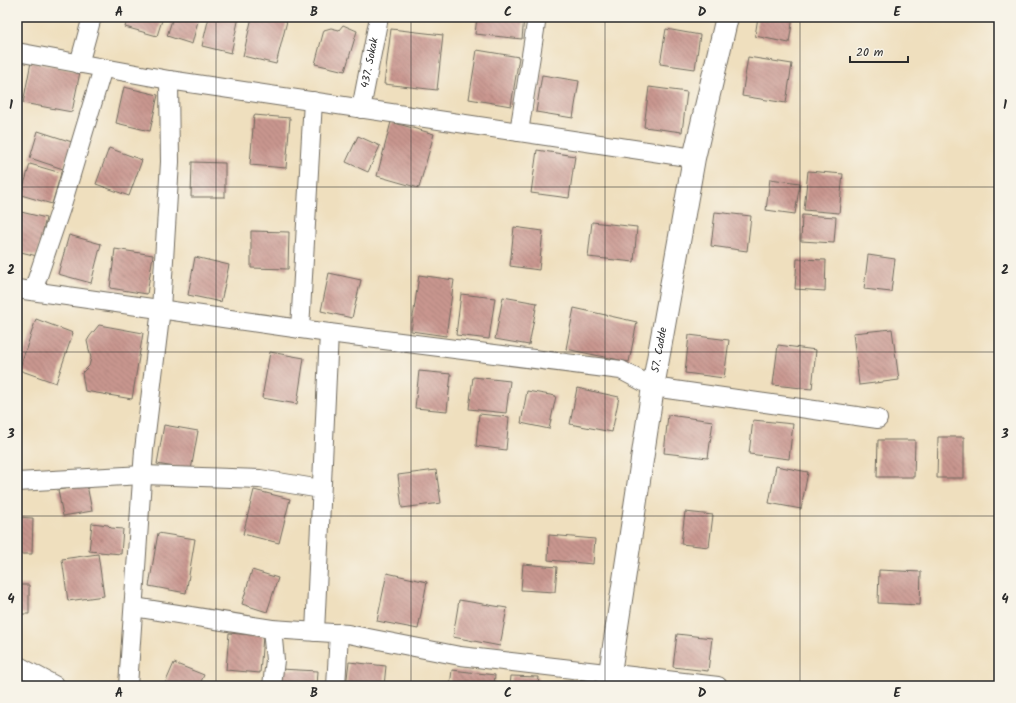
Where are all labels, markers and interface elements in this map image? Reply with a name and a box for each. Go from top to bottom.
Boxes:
text: A [115,2,123,23]
text: B [310,2,318,23]
text: C [504,2,512,23]
text: D [698,2,707,23]
text: E [893,2,901,23]
street label: 437. Sokak [356,35,384,90]
scale bar [850,38,908,64]
text: 20 m [856,43,884,62]
text: 1 [9,95,13,116]
text: 1 [1003,95,1007,116]
text: 2 [7,260,15,281]
text: 2 [1001,260,1009,281]
street label: 57. Cadde [647,326,673,374]
text: 3 [6,424,15,445]
text: 3 [1000,424,1009,445]
text: 4 [7,589,15,610]
text: 4 [1001,589,1009,610]
text: A [115,683,123,703]
text: B [310,683,318,703]
text: C [504,683,512,703]
text: D [698,683,707,703]
text: E [893,683,901,703]

